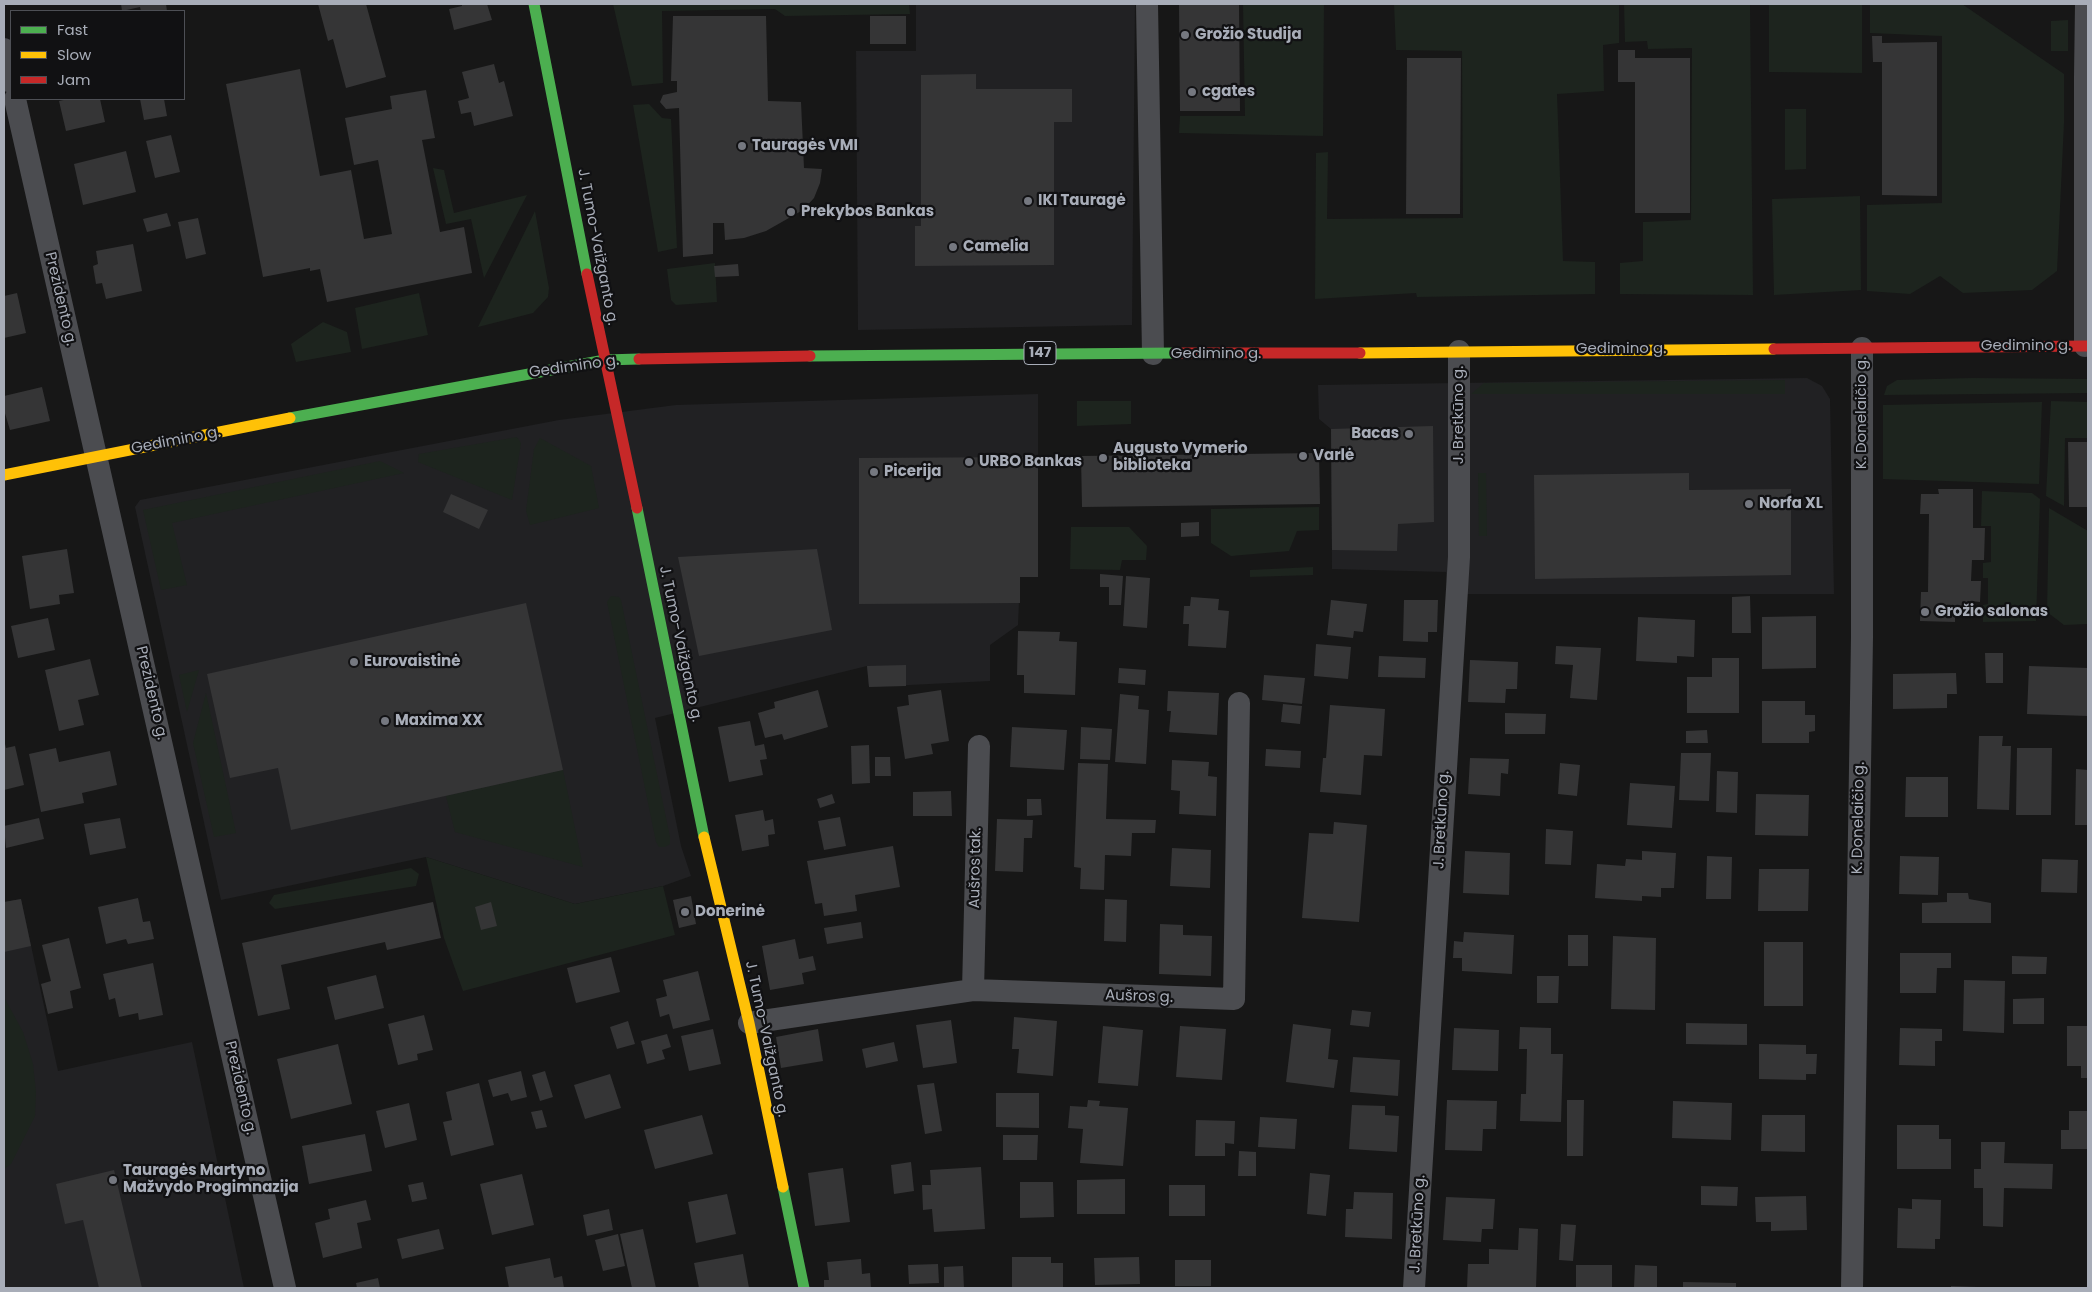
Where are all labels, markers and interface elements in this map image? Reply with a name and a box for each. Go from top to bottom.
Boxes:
legend [10,10,185,100]
text: Fast [57,19,88,40]
place label: Grožio Studija [1195,26,1302,44]
marker: Grožio Studija [1179,29,1191,41]
text: Slow [57,44,91,65]
text: Jam [57,69,91,90]
place label: cgates [1202,83,1255,101]
marker: cgates [1186,86,1198,98]
place label: Tauragės VMI [752,137,858,155]
marker: Tauragės VMI [736,140,748,152]
street label: J. Tumo-Vaižganto g. [573,167,621,327]
place label: IKI Tauragė [1038,192,1126,210]
marker: IKI Tauragė [1022,195,1034,207]
place label: Prekybos Bankas [801,203,934,221]
marker: Prekybos Bankas [785,206,797,218]
place label: Camelia [963,238,1029,256]
marker: Camelia [947,241,959,253]
street label: Prezidento g. [40,250,80,348]
street label: Gedimino g. [1981,337,2071,355]
street label: Gedimino g. [1576,340,1666,358]
road number: 147 [1024,342,1056,364]
street label: Gedimino g. [1171,345,1261,363]
street label: Gedimino g. [528,352,620,382]
street label: K. Donelaičio g. [1853,357,1871,469]
street label: J. Bretkūno g. [1450,366,1468,464]
street label: Gedimino g. [130,424,222,458]
place label: Bacas [1351,425,1399,443]
marker: Bacas [1403,428,1415,440]
place label: Augusto Vymerio biblioteka [1113,440,1248,475]
place label: Varlė [1313,447,1354,465]
marker: Varlė [1297,450,1309,462]
marker: Augusto Vymerio biblioteka [1097,452,1109,464]
place label: URBO Bankas [979,453,1082,471]
marker: URBO Bankas [963,456,975,468]
place label: Picerija [884,463,942,481]
marker: Picerija [868,466,880,478]
place label: Norfa XL [1759,495,1823,513]
marker: Norfa XL [1743,498,1755,510]
street label: J. Tumo-Vaižganto g. [655,564,705,724]
place label: Grožio salonas [1935,603,2048,621]
marker: Grožio salonas [1919,606,1931,618]
street label: Prezidento g. [131,644,171,742]
place label: Eurovaistinė [364,653,460,671]
marker: Eurovaistinė [348,656,360,668]
place label: Maxima XX [395,712,483,730]
marker: Maxima XX [379,715,391,727]
street label: K. Donelaičio g. [1849,762,1869,874]
street label: J. Bretkūno g. [1430,770,1454,870]
street label: Aušros tak. [966,827,986,909]
place label: Donerinė [695,903,765,921]
marker: Donerinė [679,906,691,918]
street label: J. Tumo-Vaižganto g. [741,959,791,1119]
street label: Aušros g. [1105,987,1173,1007]
street label: Prezidento g. [220,1039,260,1137]
place label: Tauragės Martyno Mažvydo Progimnazija [123,1162,299,1197]
marker: Tauragės Martyno Mažvydo Progimnazija [107,1174,119,1186]
street label: J. Bretkūno g. [1406,1174,1430,1274]

